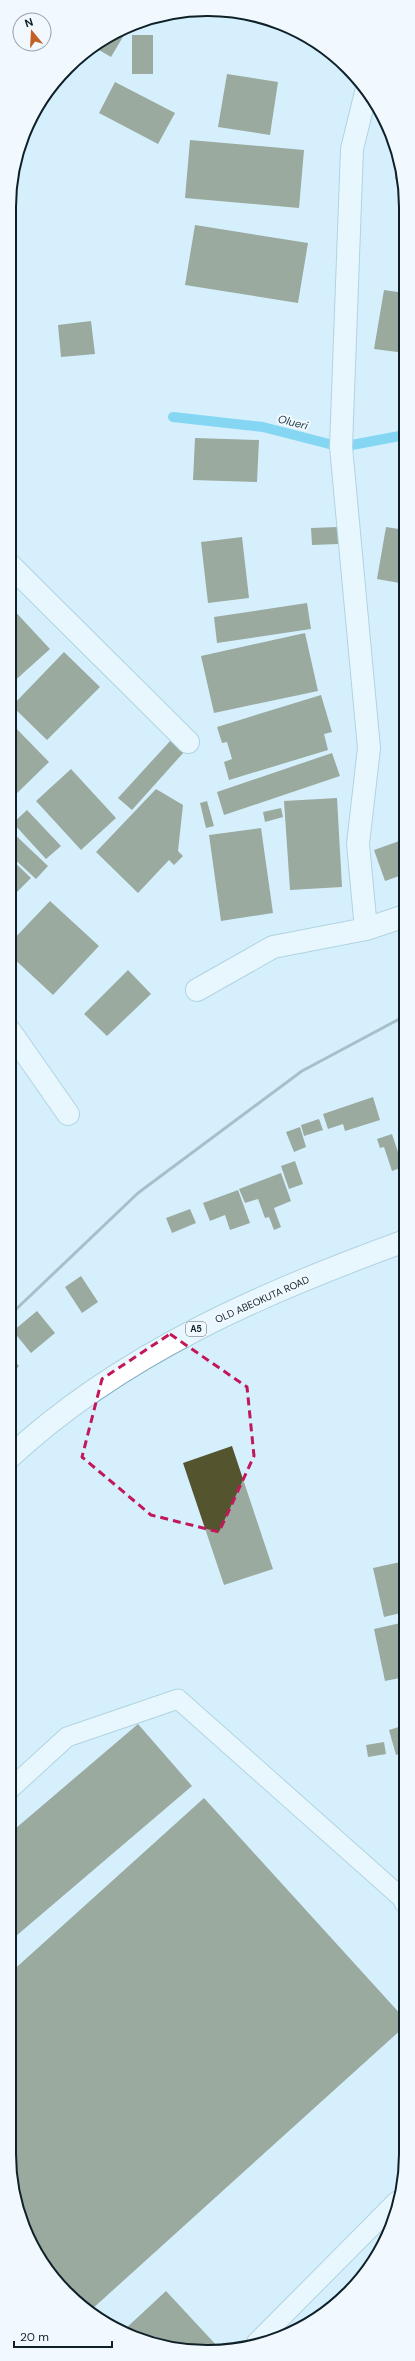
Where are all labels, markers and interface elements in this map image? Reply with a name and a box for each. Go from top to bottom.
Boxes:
north arrow [12,12,52,52]
text: N [23,15,35,30]
water label: Olueri [277,412,310,433]
street label: OLD ABEOKUTA ROAD [213,1273,311,1326]
road number: A5 [186,1322,206,1336]
scale bar [14,2323,112,2349]
text: 20 m [20,2329,49,2345]

